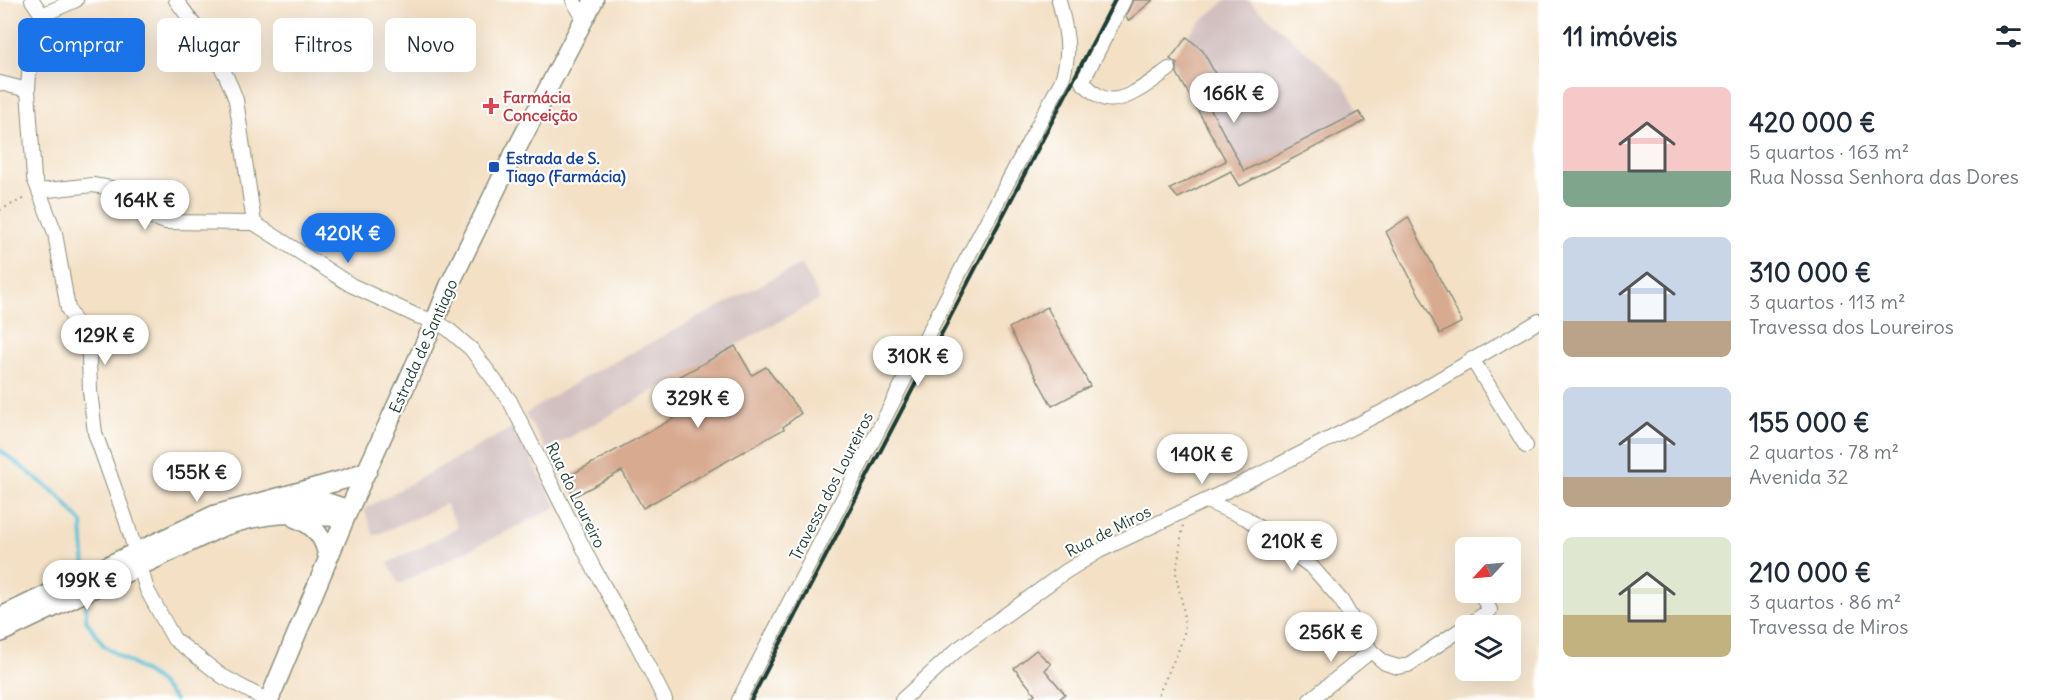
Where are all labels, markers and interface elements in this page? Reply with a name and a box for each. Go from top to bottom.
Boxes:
chip: Comprar [18,18,145,72]
chip: Alugar [157,18,261,72]
chip: Filtros [273,18,373,72]
chip: Novo [385,18,476,72]
text: 11 imóveis [1563,20,1677,53]
icon: filters [1992,20,2025,53]
pin: 166K € [1185,73,1283,124]
text: 166K € [1204,80,1265,105]
place label: Farmácia Conceição [503,87,578,126]
marker: Farmácia Conceição [484,99,498,113]
text: 420 000 € [1749,106,1876,139]
icon: home [1611,111,1683,183]
text: 5 quartos · 163 m² [1749,139,1909,164]
place label: Estrada de S. Tiago (Farmácia) [506,148,626,187]
marker: Estrada de S. Tiago (Farmácia) [487,160,501,174]
text: Rua Nossa Senhora das Dores [1749,164,2019,189]
pin: 164K € [96,180,194,231]
text: 164K € [114,187,176,212]
pin: 420K € [299,213,397,264]
text: 420K € [315,220,381,245]
text: 310 000 € [1749,256,1871,289]
icon: home [1611,261,1683,333]
street label: Estrada de Santiago [384,276,462,416]
text: 3 quartos · 113 m² [1749,289,1905,314]
text: Travessa dos Loureiros [1749,314,1954,339]
pin: 129K € [56,315,154,366]
text: 129K € [75,322,135,347]
pin: 310K € [869,336,967,387]
text: 310K € [887,343,949,368]
pin: 329K € [649,378,747,429]
text: 329K € [666,385,730,410]
text: 155 000 € [1749,406,1870,439]
street label: Travessa dos Loureiros [785,408,877,564]
icon: home [1611,411,1683,483]
pin: 140K € [1153,434,1251,485]
street label: Rua do Loureiro [542,439,610,551]
text: 2 quartos · 78 m² [1749,439,1899,464]
text: 140K € [1171,441,1233,466]
pin: 155K € [148,452,246,503]
text: 155K € [167,459,227,484]
text: Avenida 32 [1749,464,1849,489]
street label: Rua de Miros [1062,501,1154,561]
pin: 210K € [1243,521,1341,572]
text: 210K € [1261,528,1323,553]
north arrow [1455,537,1521,603]
map controls [1455,537,1521,681]
text: 210 000 € [1749,556,1871,589]
pin: 199K € [38,560,136,611]
icon: home [1611,561,1683,633]
text: 199K € [57,567,117,592]
text: 3 quartos · 86 m² [1749,589,1901,614]
pin: 256K € [1282,612,1380,663]
text: Travessa de Miros [1749,614,1908,639]
button: layers [1455,615,1521,681]
text: 256K € [1299,619,1363,644]

